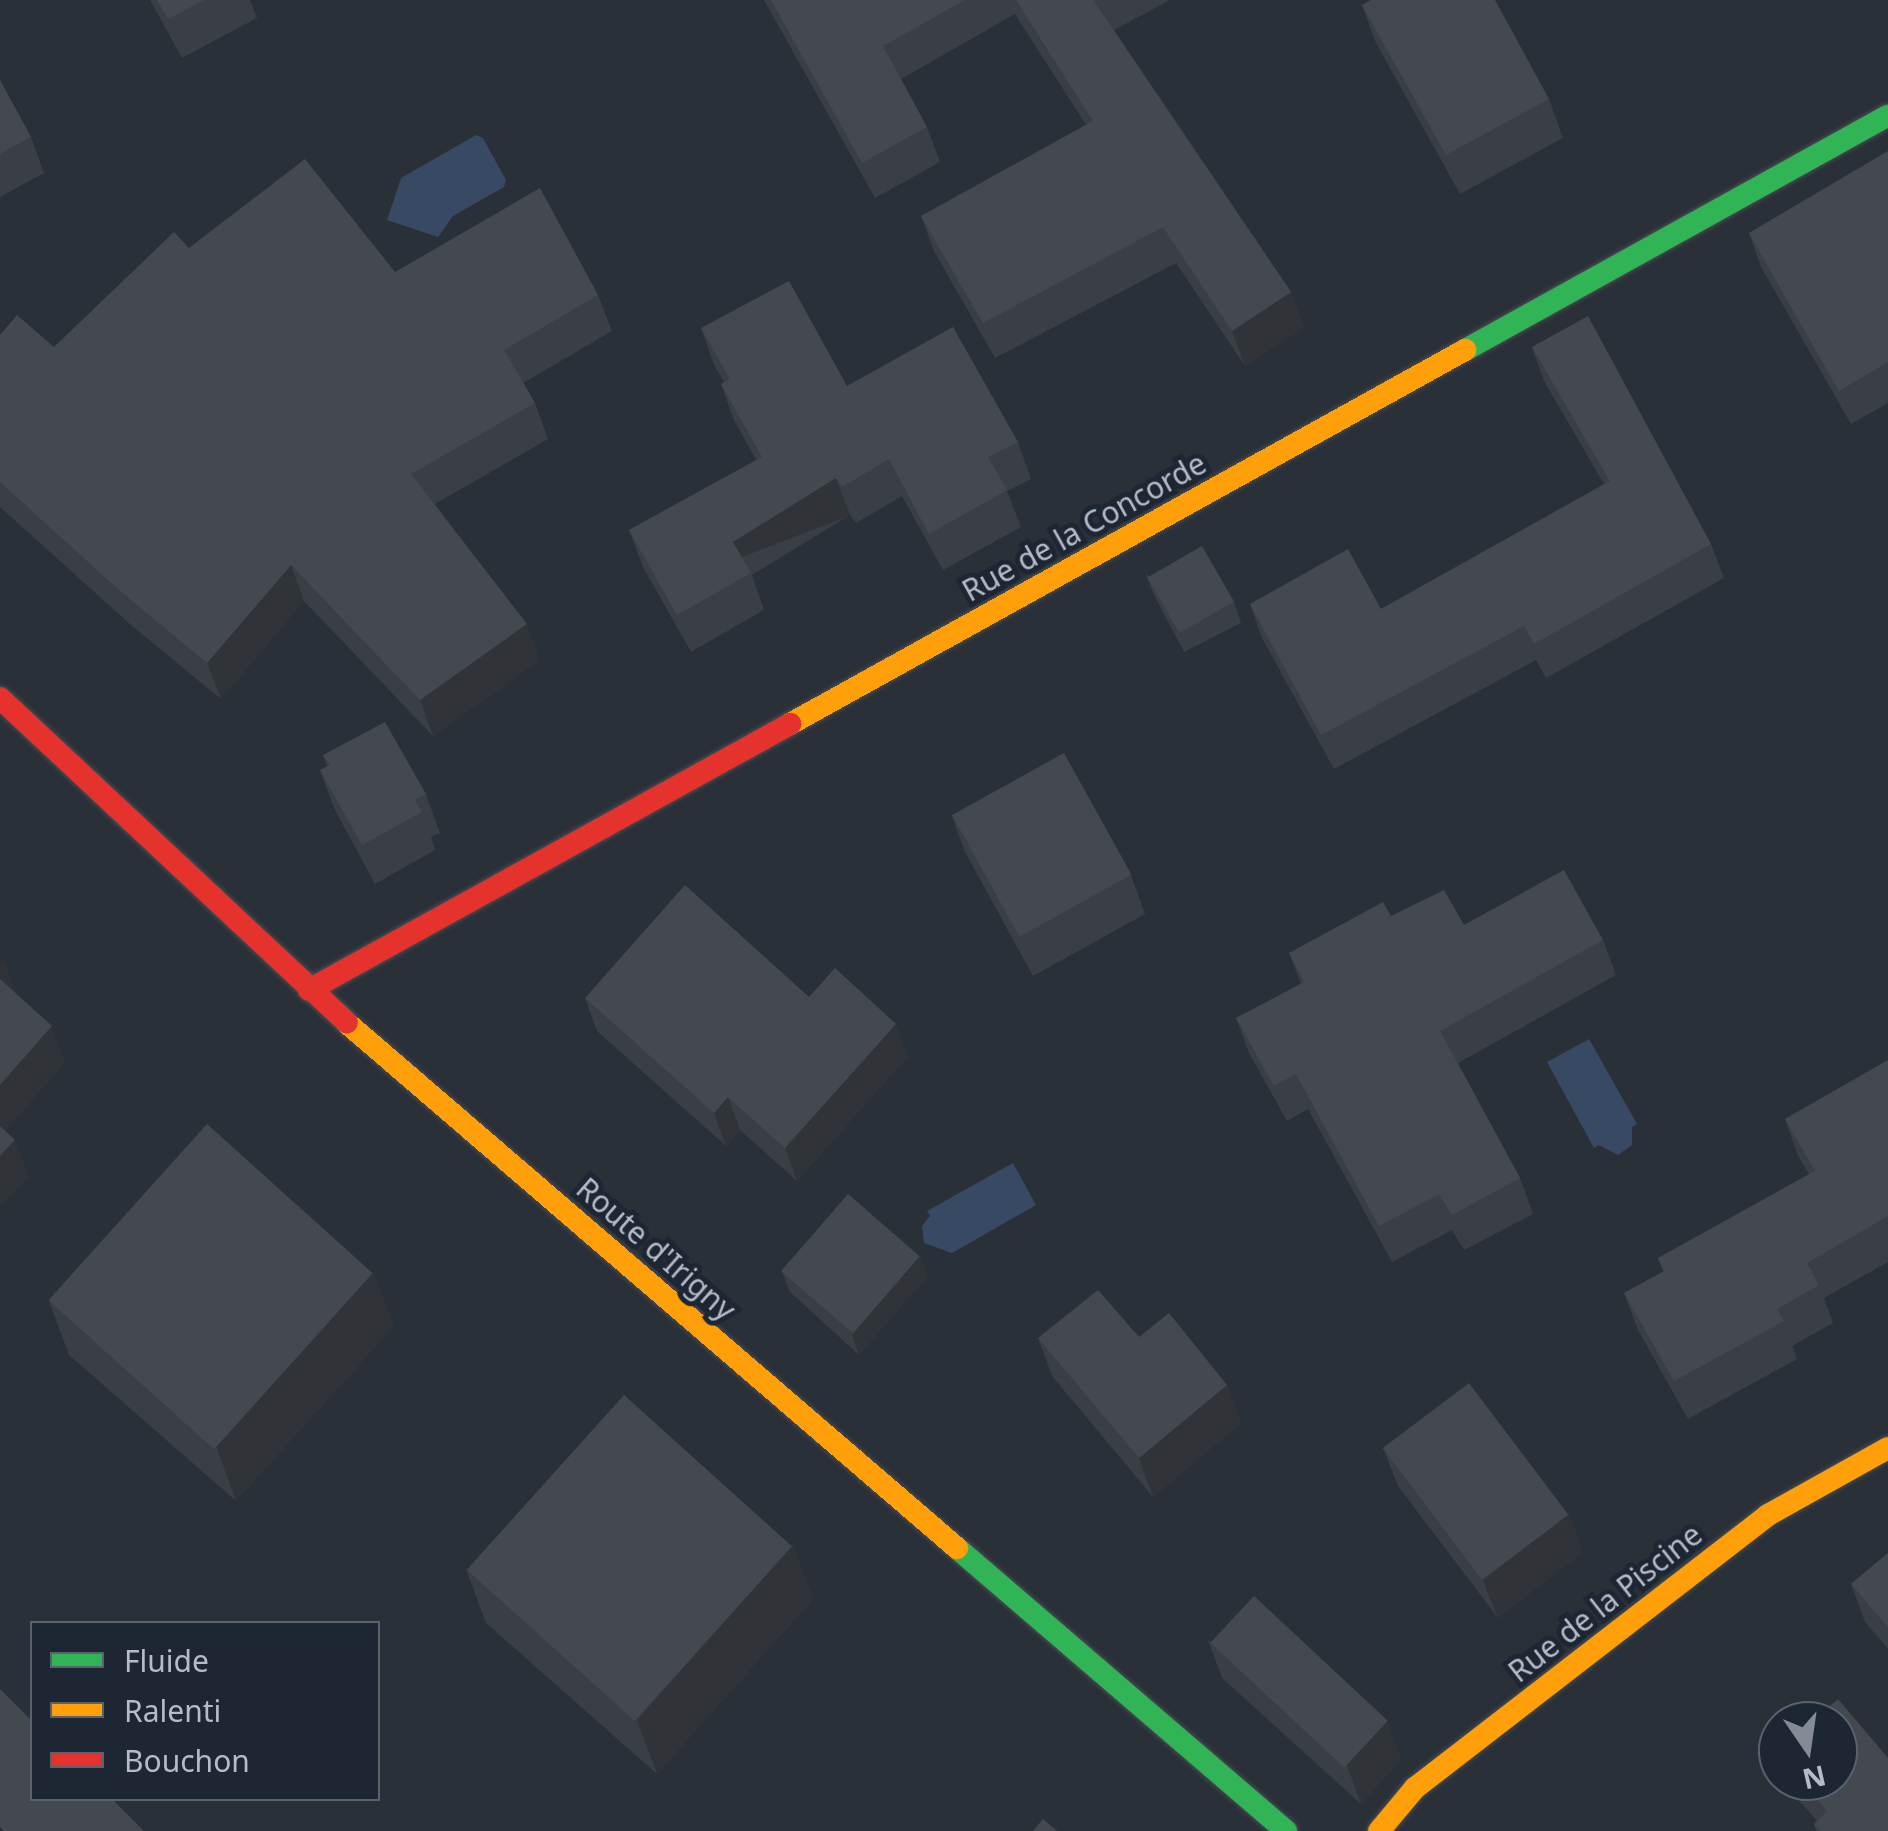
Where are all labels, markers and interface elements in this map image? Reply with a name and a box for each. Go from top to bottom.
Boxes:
street label: Rue de la Concorde [956,445,1212,609]
street label: Route d'Irigny [569,1170,743,1328]
street label: Rue de la Piscine [1501,1516,1709,1690]
legend [30,1621,380,1801]
text: Fluide [124,1640,209,1681]
text: Ralenti [124,1690,221,1731]
north arrow [1758,1701,1858,1801]
text: Bouchon [124,1740,250,1781]
text: N [1799,1757,1830,1799]

